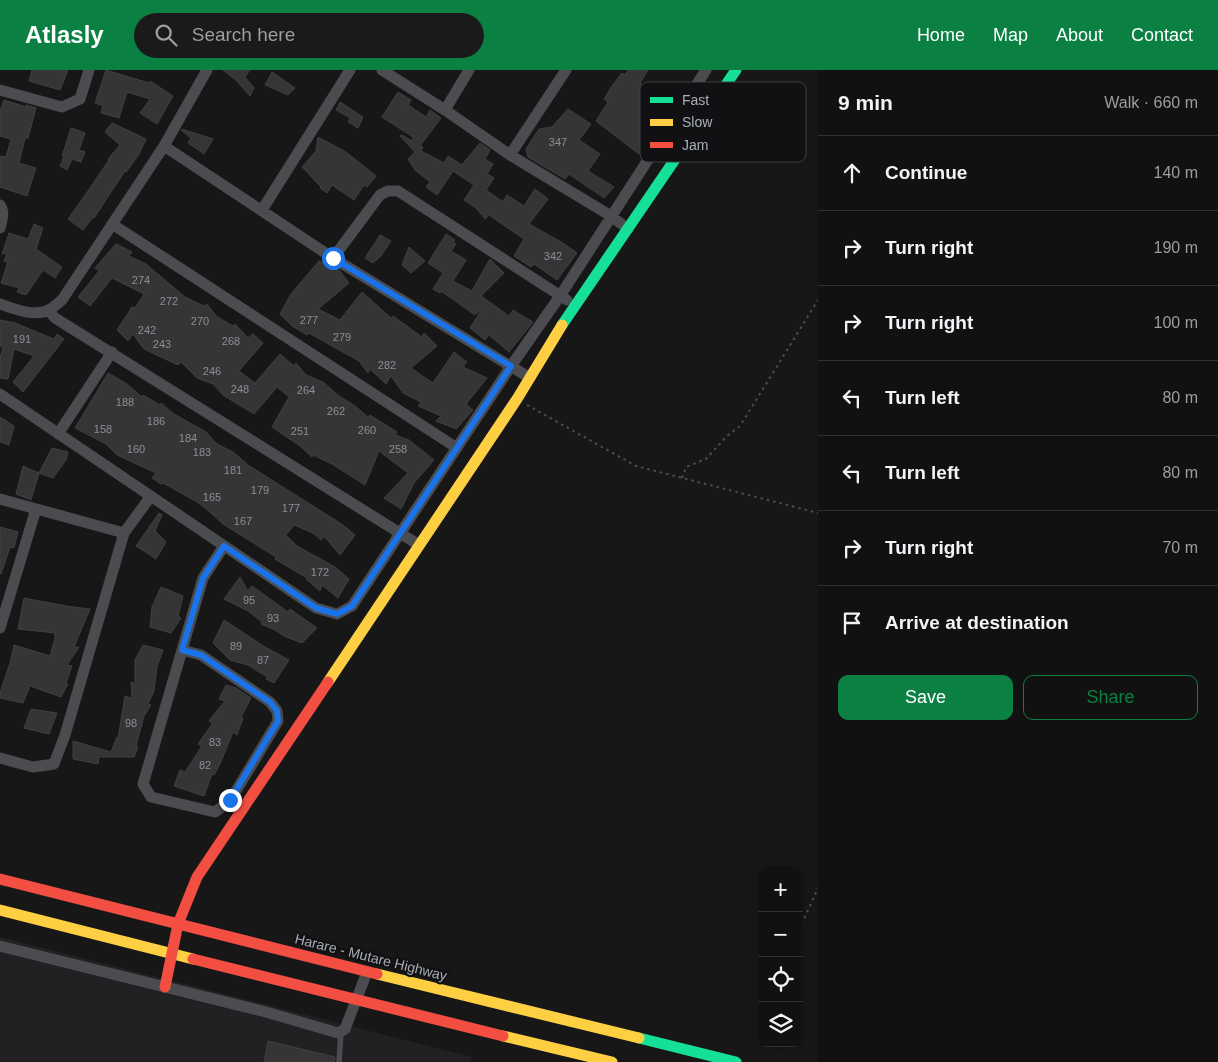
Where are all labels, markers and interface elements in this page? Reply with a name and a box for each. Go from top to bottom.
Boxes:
search box [134,13,484,58]
text: Atlasly [25,21,104,48]
icon: search [152,21,180,49]
text: Search here [192,24,295,45]
text: Home [917,25,965,45]
text: Map [993,25,1028,45]
text: About [1056,25,1103,45]
text: Contact [1131,25,1193,45]
legend [640,82,806,162]
text: 9 min [838,91,893,114]
text: Fast [682,92,709,108]
text: Walk · 660 m [1104,94,1198,111]
text: Slow [682,114,713,130]
house number: 347 [549,136,567,148]
text: Jam [682,137,708,153]
icon: ahead [838,159,866,187]
text: Continue [885,162,967,183]
text: 140 m [1154,164,1198,181]
icon: right [838,234,866,262]
text: Turn right [885,237,973,258]
text: 190 m [1154,239,1198,256]
route start [322,247,345,270]
house number: 342 [544,250,562,262]
house number: 274 [132,274,150,286]
house number: 272 [160,295,178,307]
icon: right [838,309,866,337]
text: Turn right [885,312,973,333]
house number: 277 [300,314,318,326]
text: 100 m [1154,314,1198,331]
house number: 270 [191,315,209,327]
house number: 242 [138,324,156,336]
house number: 279 [333,331,351,343]
house number: 191 [13,333,31,345]
house number: 268 [222,335,240,347]
house number: 243 [153,338,171,350]
house number: 282 [378,359,396,371]
house number: 246 [203,365,221,377]
house number: 248 [231,383,249,395]
house number: 264 [297,384,315,396]
icon: left [838,384,866,412]
text: Turn left [885,387,960,408]
text: 80 m [1162,389,1198,406]
house number: 188 [116,396,134,408]
house number: 262 [327,405,345,417]
house number: 186 [147,415,165,427]
house number: 158 [94,423,112,435]
house number: 260 [358,424,376,436]
house number: 251 [291,425,309,437]
house number: 184 [179,432,197,444]
house number: 160 [127,443,145,455]
house number: 258 [389,443,407,455]
house number: 183 [193,446,211,458]
icon: left [838,459,866,487]
text: Turn left [885,462,960,483]
house number: 181 [224,464,242,476]
text: 80 m [1162,464,1198,481]
house number: 179 [251,484,269,496]
house number: 165 [203,491,221,503]
house number: 177 [282,502,300,514]
house number: 167 [234,515,252,527]
icon: right [838,534,866,562]
text: Turn right [885,537,973,558]
text: 70 m [1162,539,1198,556]
house number: 172 [311,566,329,578]
house number: 95 [243,594,255,606]
icon: arrive [838,609,866,637]
house number: 93 [267,612,279,624]
text: Arrive at destination [885,612,1069,633]
house number: 89 [230,640,242,652]
house number: 87 [257,654,269,666]
button: Save [838,675,1013,720]
button: Share [1023,675,1198,720]
house number: 98 [125,717,137,729]
house number: 83 [209,736,221,748]
house number: 82 [199,759,211,771]
route end [219,789,242,812]
map controls [758,867,803,1047]
button: + [758,867,803,912]
button: − [758,912,803,957]
street label: Harare - Mutare Highway [293,930,449,984]
button: locate [758,957,803,1002]
button: layers [758,1002,803,1047]

